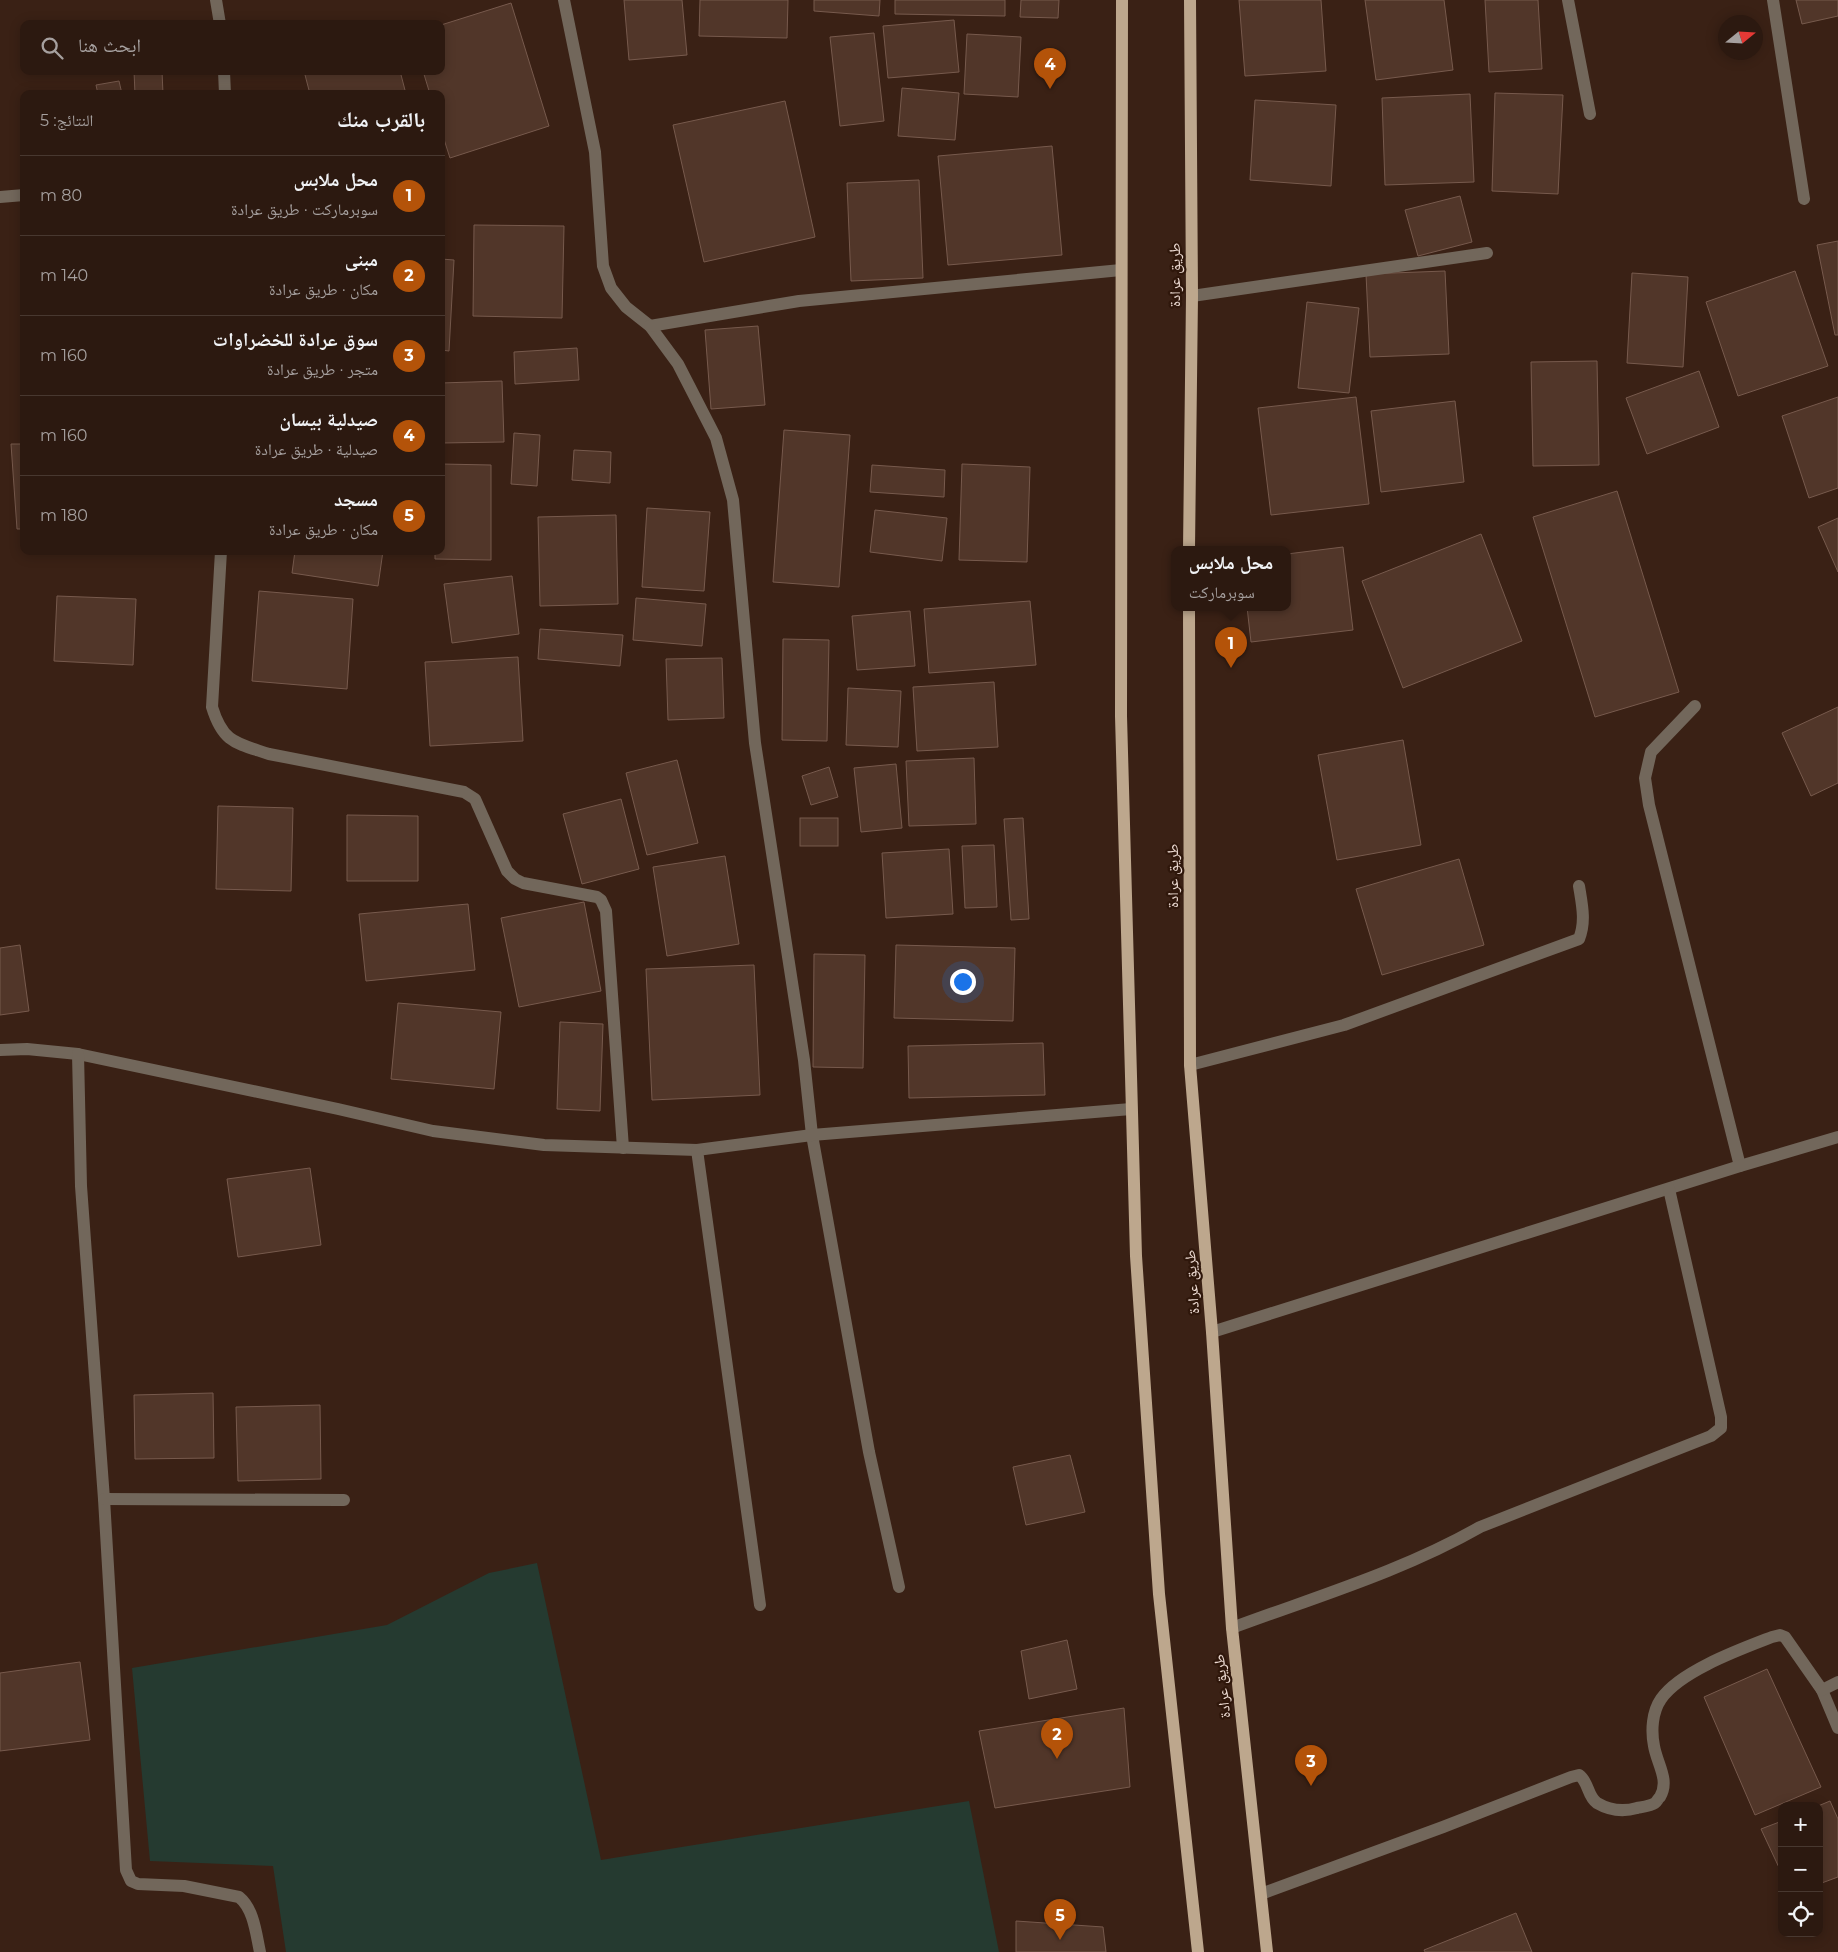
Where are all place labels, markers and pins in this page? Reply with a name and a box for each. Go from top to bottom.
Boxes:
pin: 4 [1034,48,1066,89]
pin: 1 [1215,627,1247,668]
pin: 2 [1041,1718,1073,1759]
pin: 3 [1295,1745,1327,1786]
pin: 5 [1044,1899,1076,1940]

